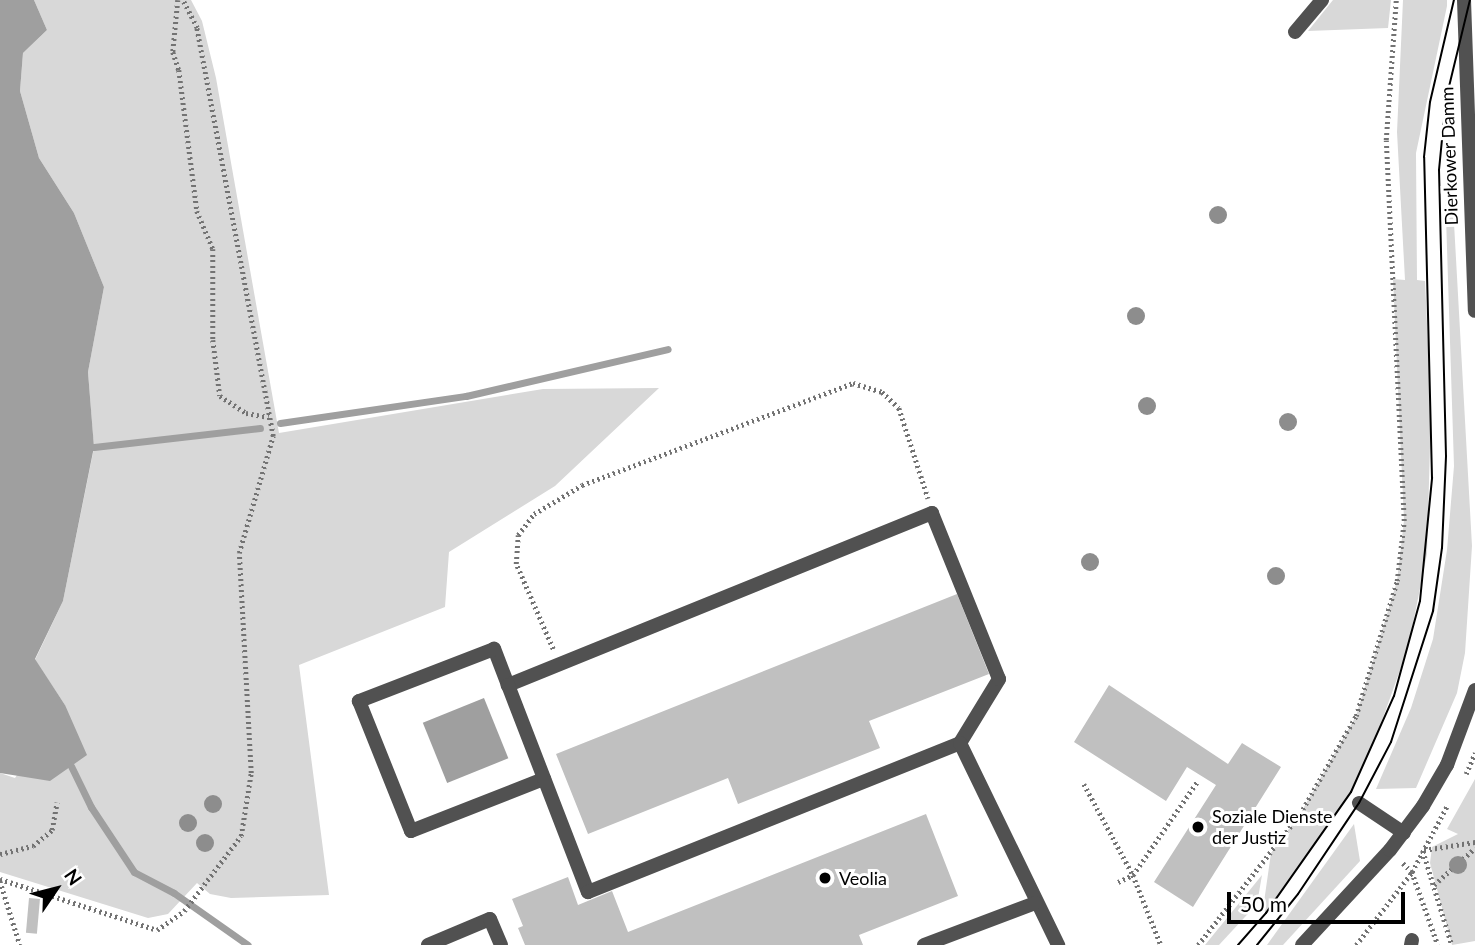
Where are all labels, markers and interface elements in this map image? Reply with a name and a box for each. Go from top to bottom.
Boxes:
street label: Dierkower Damm [1436,86,1462,226]
place label: Soziale Dienste der Justiz [1212,806,1333,848]
marker: Soziale Dienste der Justiz [1190,819,1206,835]
north arrow [21,854,91,924]
text: N [60,864,87,889]
place label: Veolia [839,867,887,889]
marker: Veolia [817,870,833,886]
scale bar [1230,878,1408,922]
text: 50 m [1240,891,1287,916]

